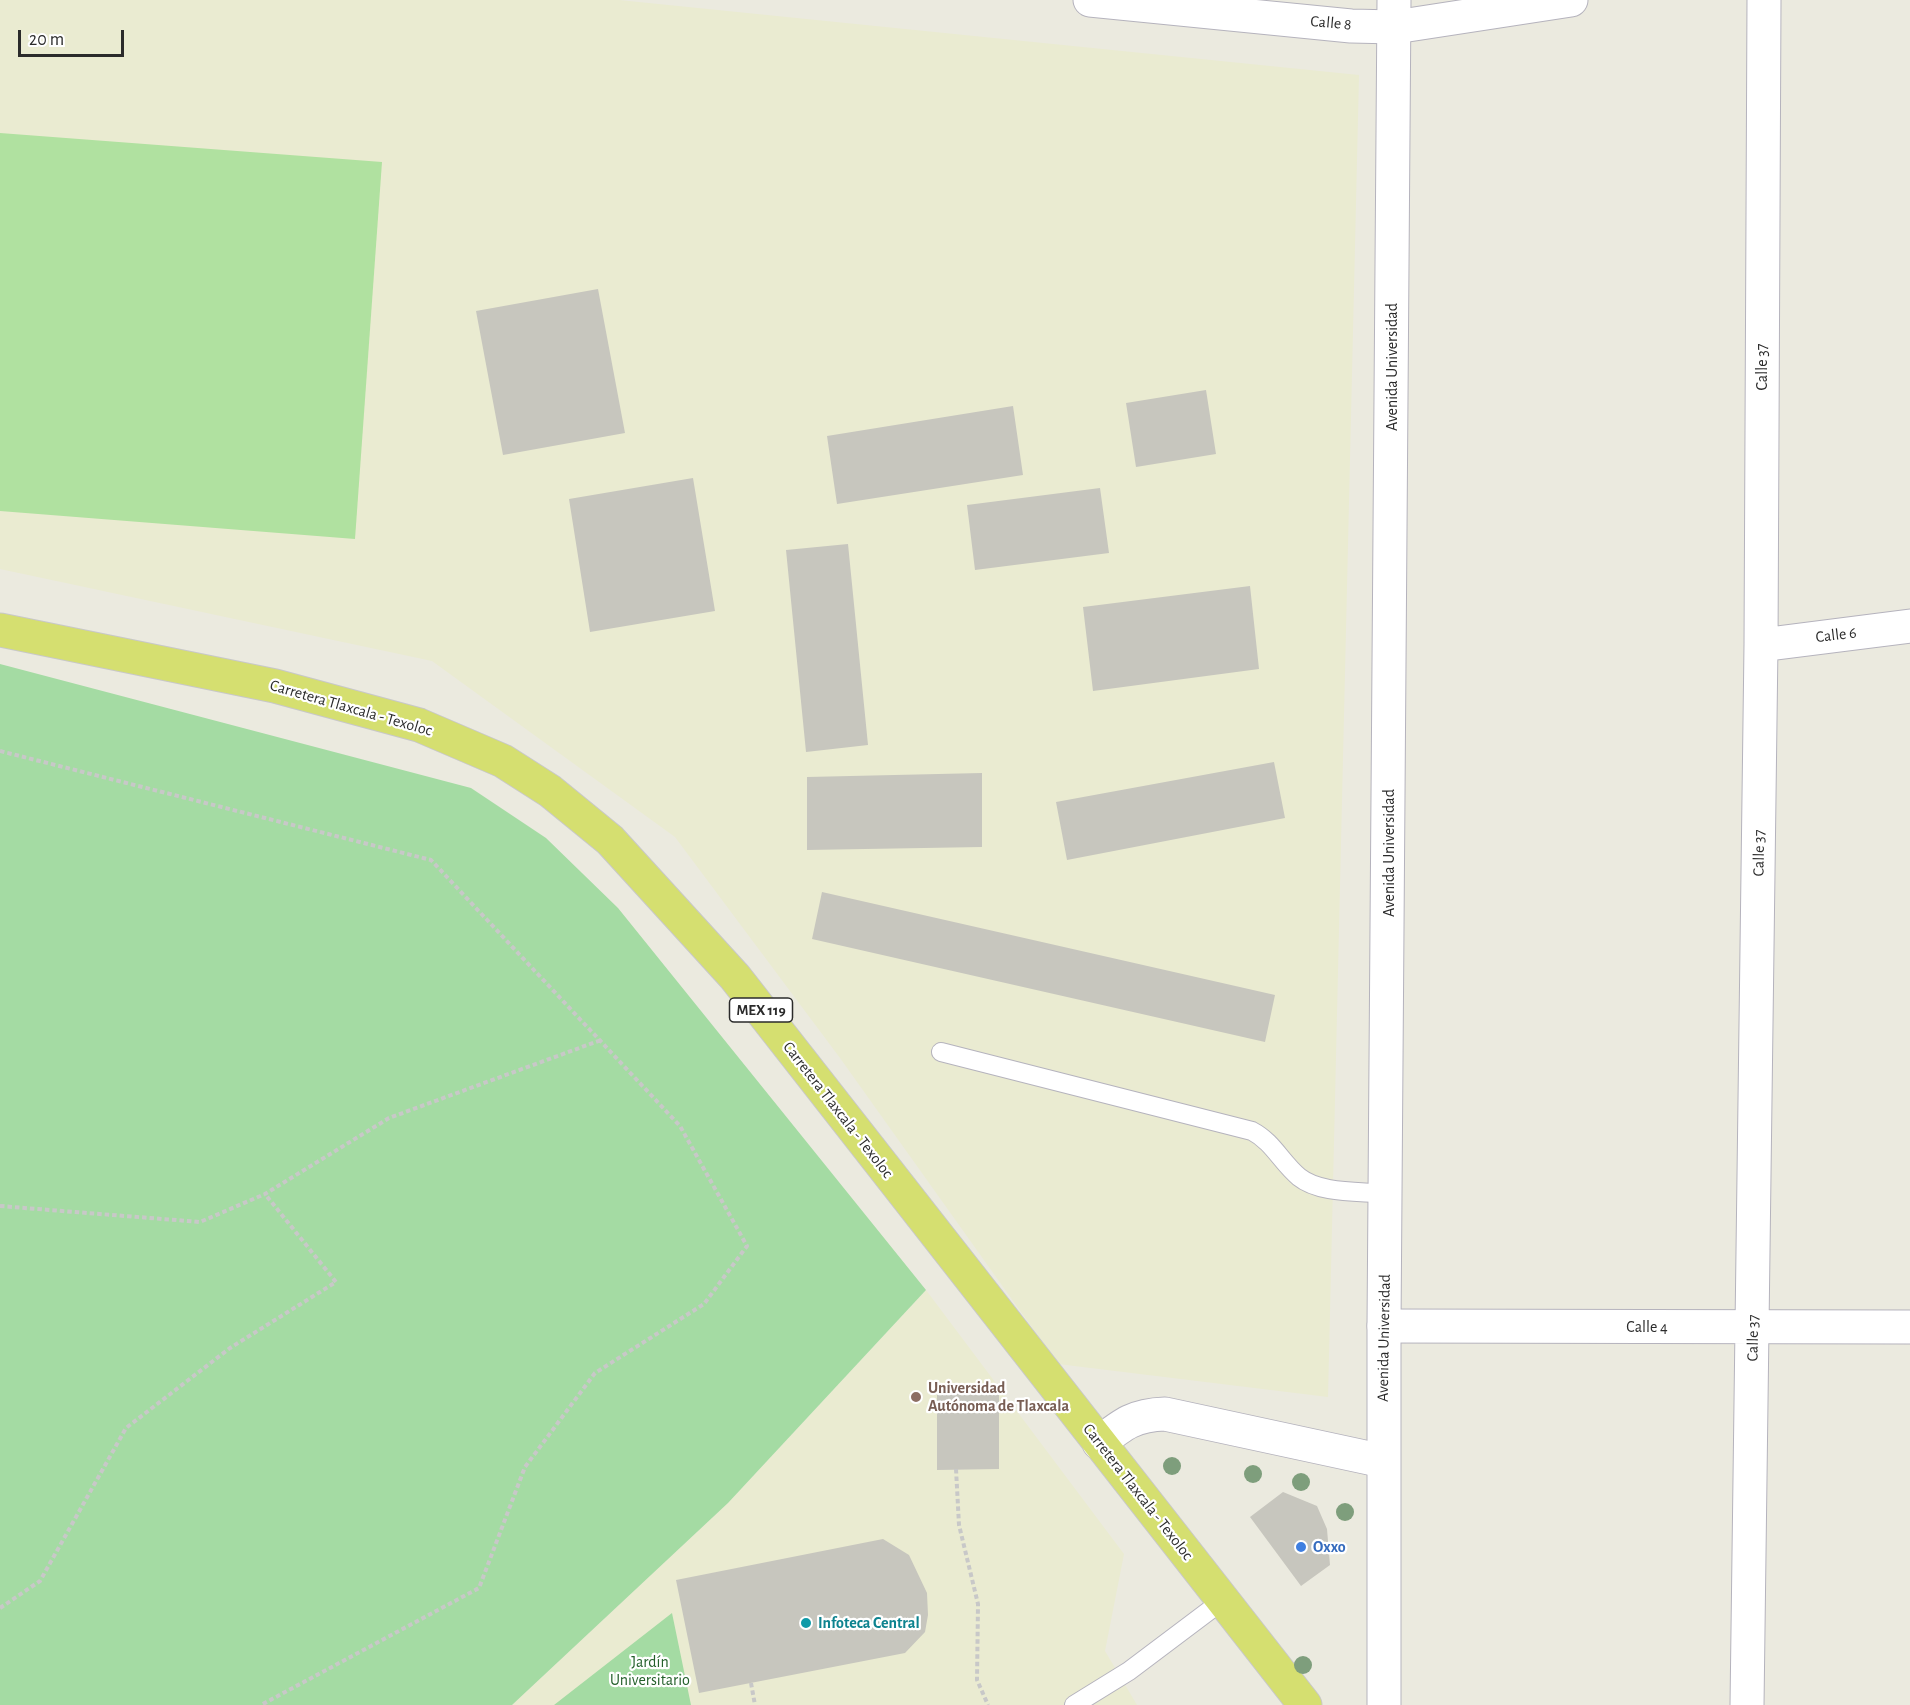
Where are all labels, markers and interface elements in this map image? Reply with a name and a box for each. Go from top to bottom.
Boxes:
street label: Calle 8 [1310,12,1352,34]
scale bar [21,18,128,56]
text: 20 m [29,31,64,49]
street label: Avenida Universidad [1382,303,1402,431]
street label: Calle 37 [1752,344,1772,390]
street label: Calle 6 [1814,623,1858,647]
street label: Carretera Tlaxcala - Texoloc [268,676,434,740]
street label: Avenida Universidad [1379,789,1399,917]
street label: Calle 37 [1749,829,1769,877]
road number: MEX 119 [730,998,792,1022]
street label: Carretera Tlaxcala - Texoloc [779,1038,897,1182]
street label: Avenida Universidad [1373,1274,1395,1402]
street label: Calle 37 [1743,1314,1763,1362]
street label: Calle 4 [1626,1317,1668,1337]
place label: Universidad Autónoma de Tlaxcala [928,1378,1069,1416]
marker: Universidad Autónoma de Tlaxcala [909,1390,923,1404]
street label: Carretera Tlaxcala - Texoloc [1079,1420,1197,1564]
place label: Oxxo [1313,1537,1346,1557]
marker: Oxxo [1294,1540,1308,1554]
place label: Infoteca Central [818,1613,920,1633]
marker: Infoteca Central [799,1616,813,1630]
park label: Jardín Universitario [610,1652,690,1690]

